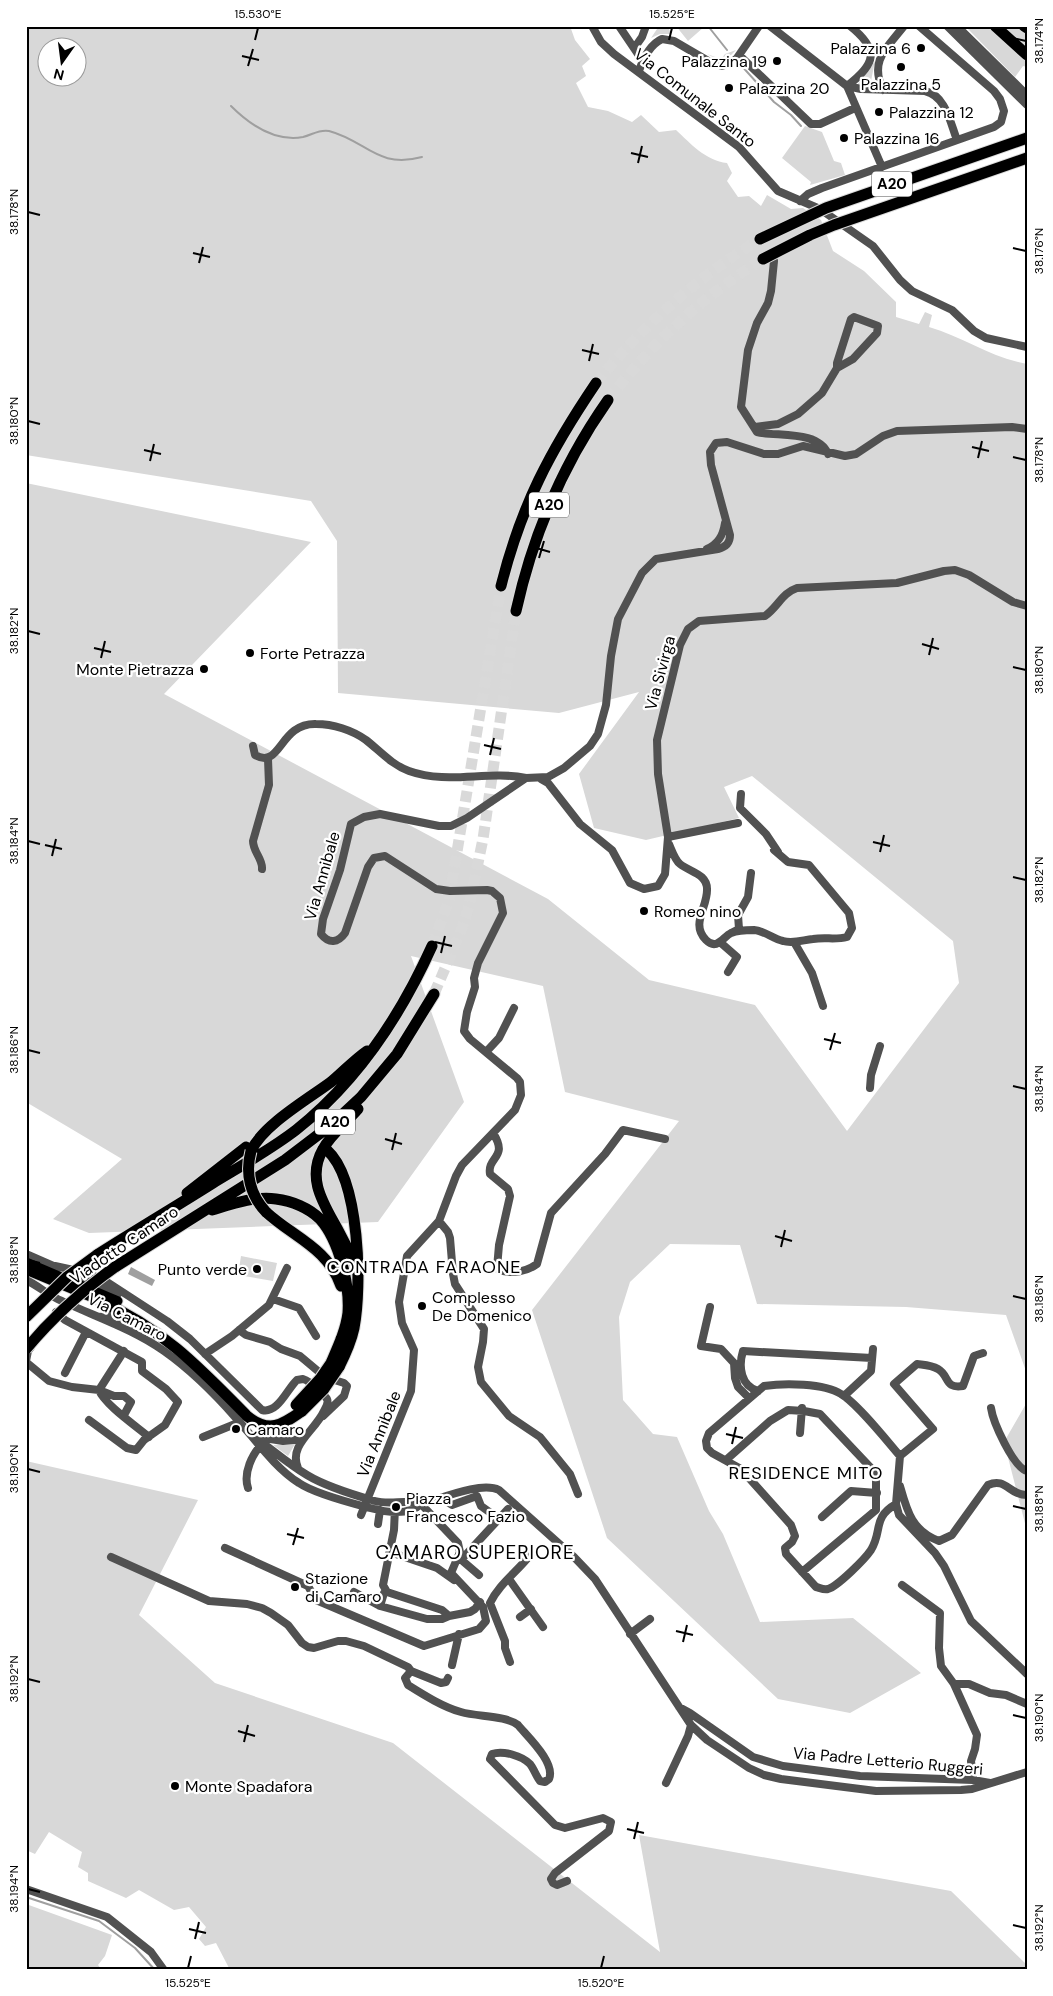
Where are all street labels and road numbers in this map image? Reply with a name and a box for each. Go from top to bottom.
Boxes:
street label: Via Comunale Santo [630,44,760,152]
road number: A20 [872,172,912,196]
road number: A20 [529,492,569,518]
street label: Via Sivirga [640,633,680,713]
street label: Via Annibale [299,829,345,923]
road number: A20 [315,1110,355,1134]
street label: Viadotto Camaro [66,1201,182,1289]
street label: Via Camaro [84,1288,170,1346]
street label: Via Annibale [352,1388,406,1480]
street label: Via Padre Letterio Ruggeri [792,1742,984,1780]

